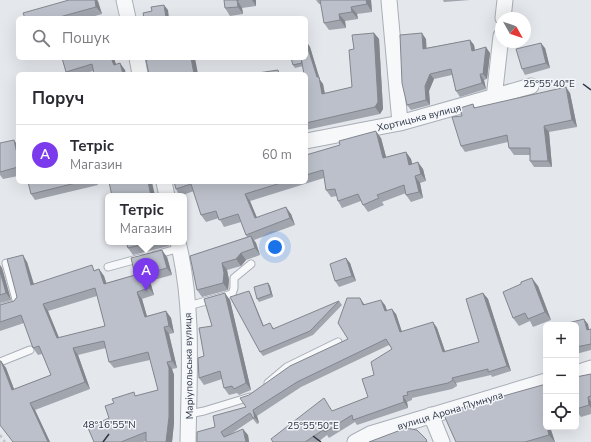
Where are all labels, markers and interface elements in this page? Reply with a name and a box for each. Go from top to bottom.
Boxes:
north arrow [495,12,531,48]
search box [16,16,308,60]
icon: search [30,27,52,49]
text: Пошук [62,28,110,48]
text: 25°55'40"E [523,77,575,91]
text: Поруч [32,87,84,110]
street label: Хортицька вулиця [376,101,463,135]
text: Тетріс [70,136,114,156]
text: A [40,146,50,164]
text: 60 m [262,146,292,164]
text: Магазин [70,156,122,174]
popup [105,193,187,245]
text: Тетріс [120,200,164,220]
text: Магазин [120,220,172,238]
your location [265,237,285,257]
pin: A [133,258,159,291]
street label: Маріупольська вулиця [181,313,197,419]
map controls [543,322,579,430]
button: + [543,322,579,358]
button: − [543,358,579,394]
street label: вулиця Арона Пумнула [396,388,505,434]
button: locate [543,394,579,430]
text: 48°16'55"N [82,418,136,432]
text: 25°55'50"E [287,419,339,433]

